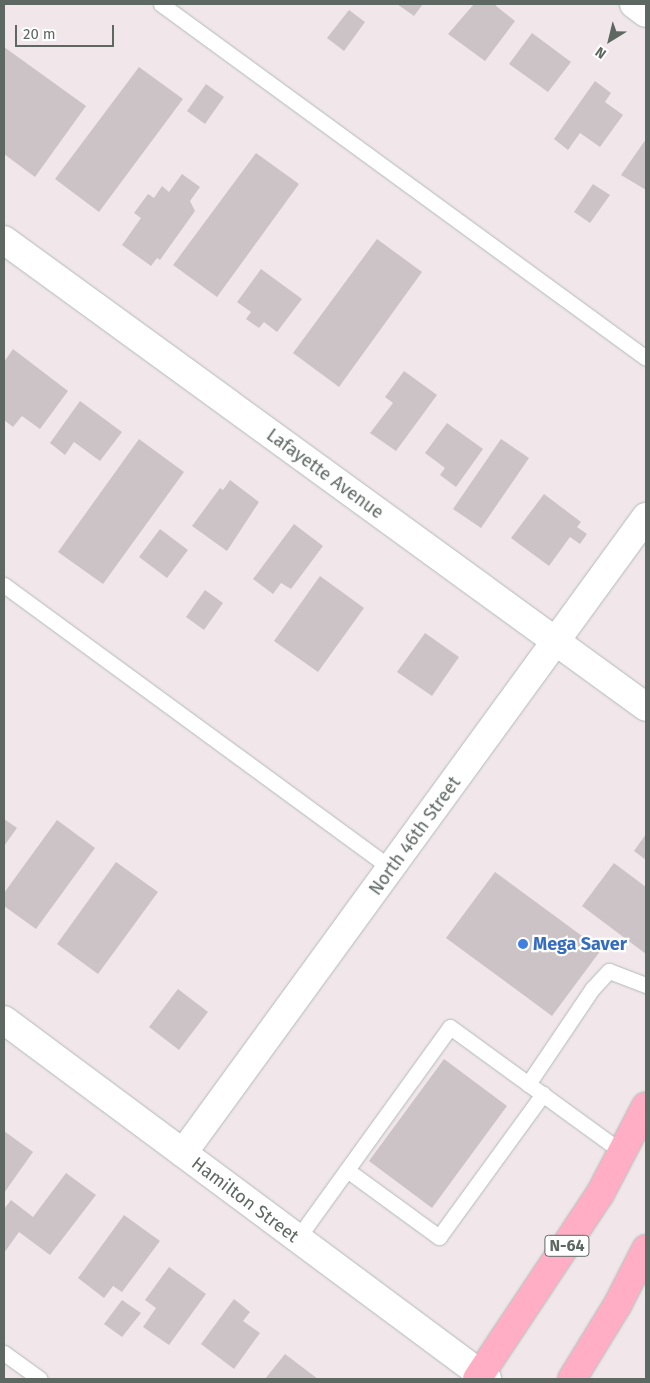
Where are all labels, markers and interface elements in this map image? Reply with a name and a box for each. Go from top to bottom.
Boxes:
scale bar [18,15,116,47]
north arrow [585,15,635,65]
text: 20 m [23,25,56,43]
text: N [592,43,610,62]
street label: Lafayette Avenue [262,424,388,524]
street label: North 46th Street [365,772,465,900]
place label: Mega Saver [533,933,627,955]
marker: Mega Saver [517,938,529,950]
street label: Hamilton Street [187,1153,303,1247]
road number: N-64 [543,1232,591,1260]

